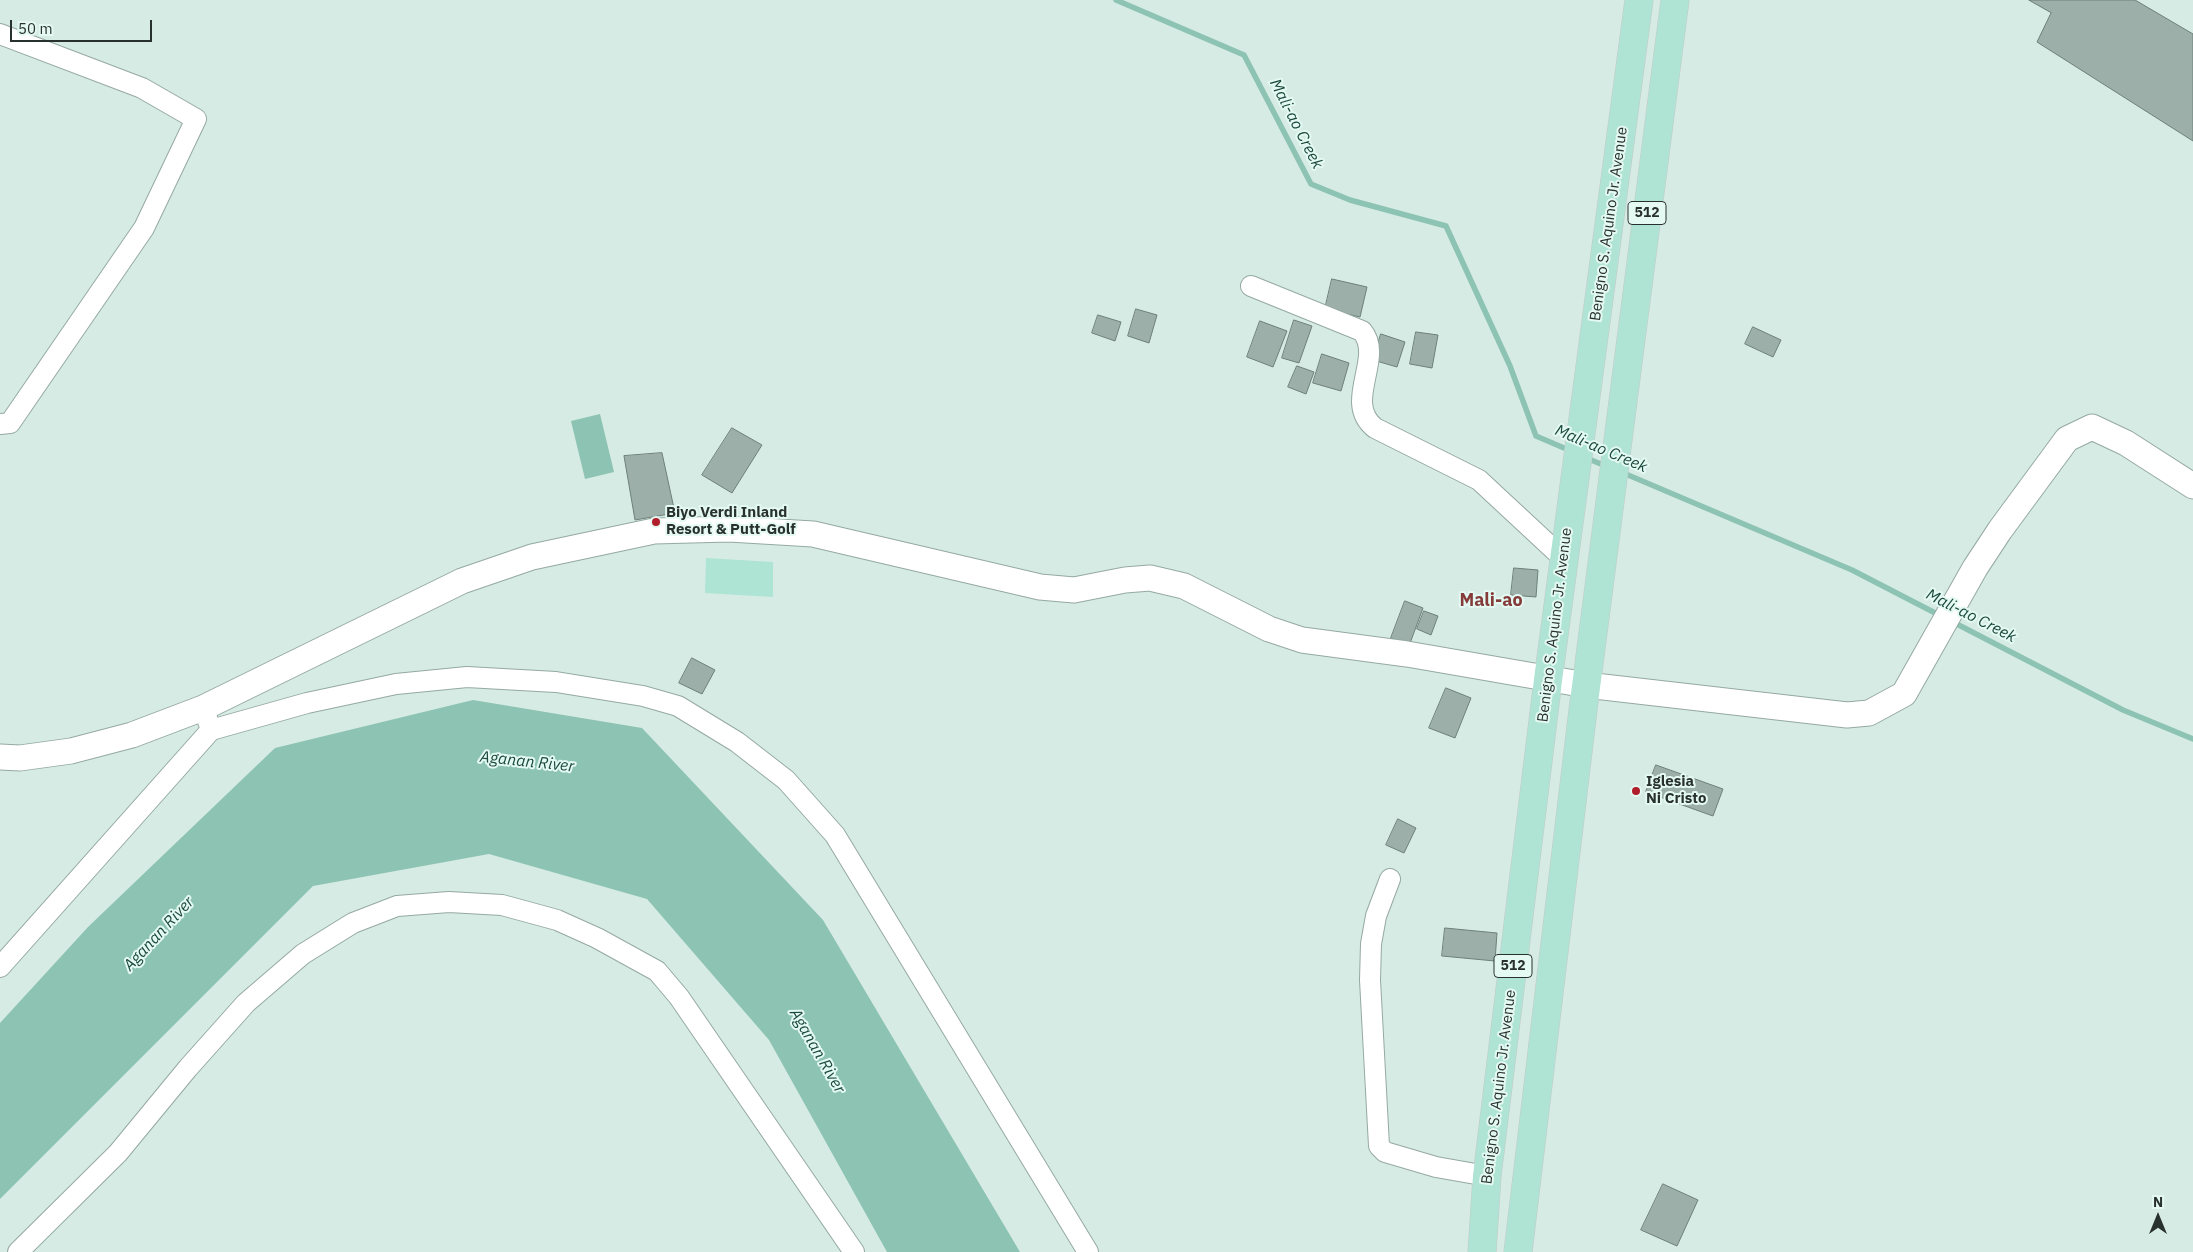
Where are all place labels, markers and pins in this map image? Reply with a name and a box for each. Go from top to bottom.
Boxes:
place label: Biyo Verdi Inland Resort & Putt-Golf [666,504,796,539]
marker: Biyo Verdi Inland Resort & Putt-Golf [650,516,662,528]
place label: Iglesia Ni Cristo [1646,773,1706,808]
marker: Iglesia Ni Cristo [1630,785,1642,797]

